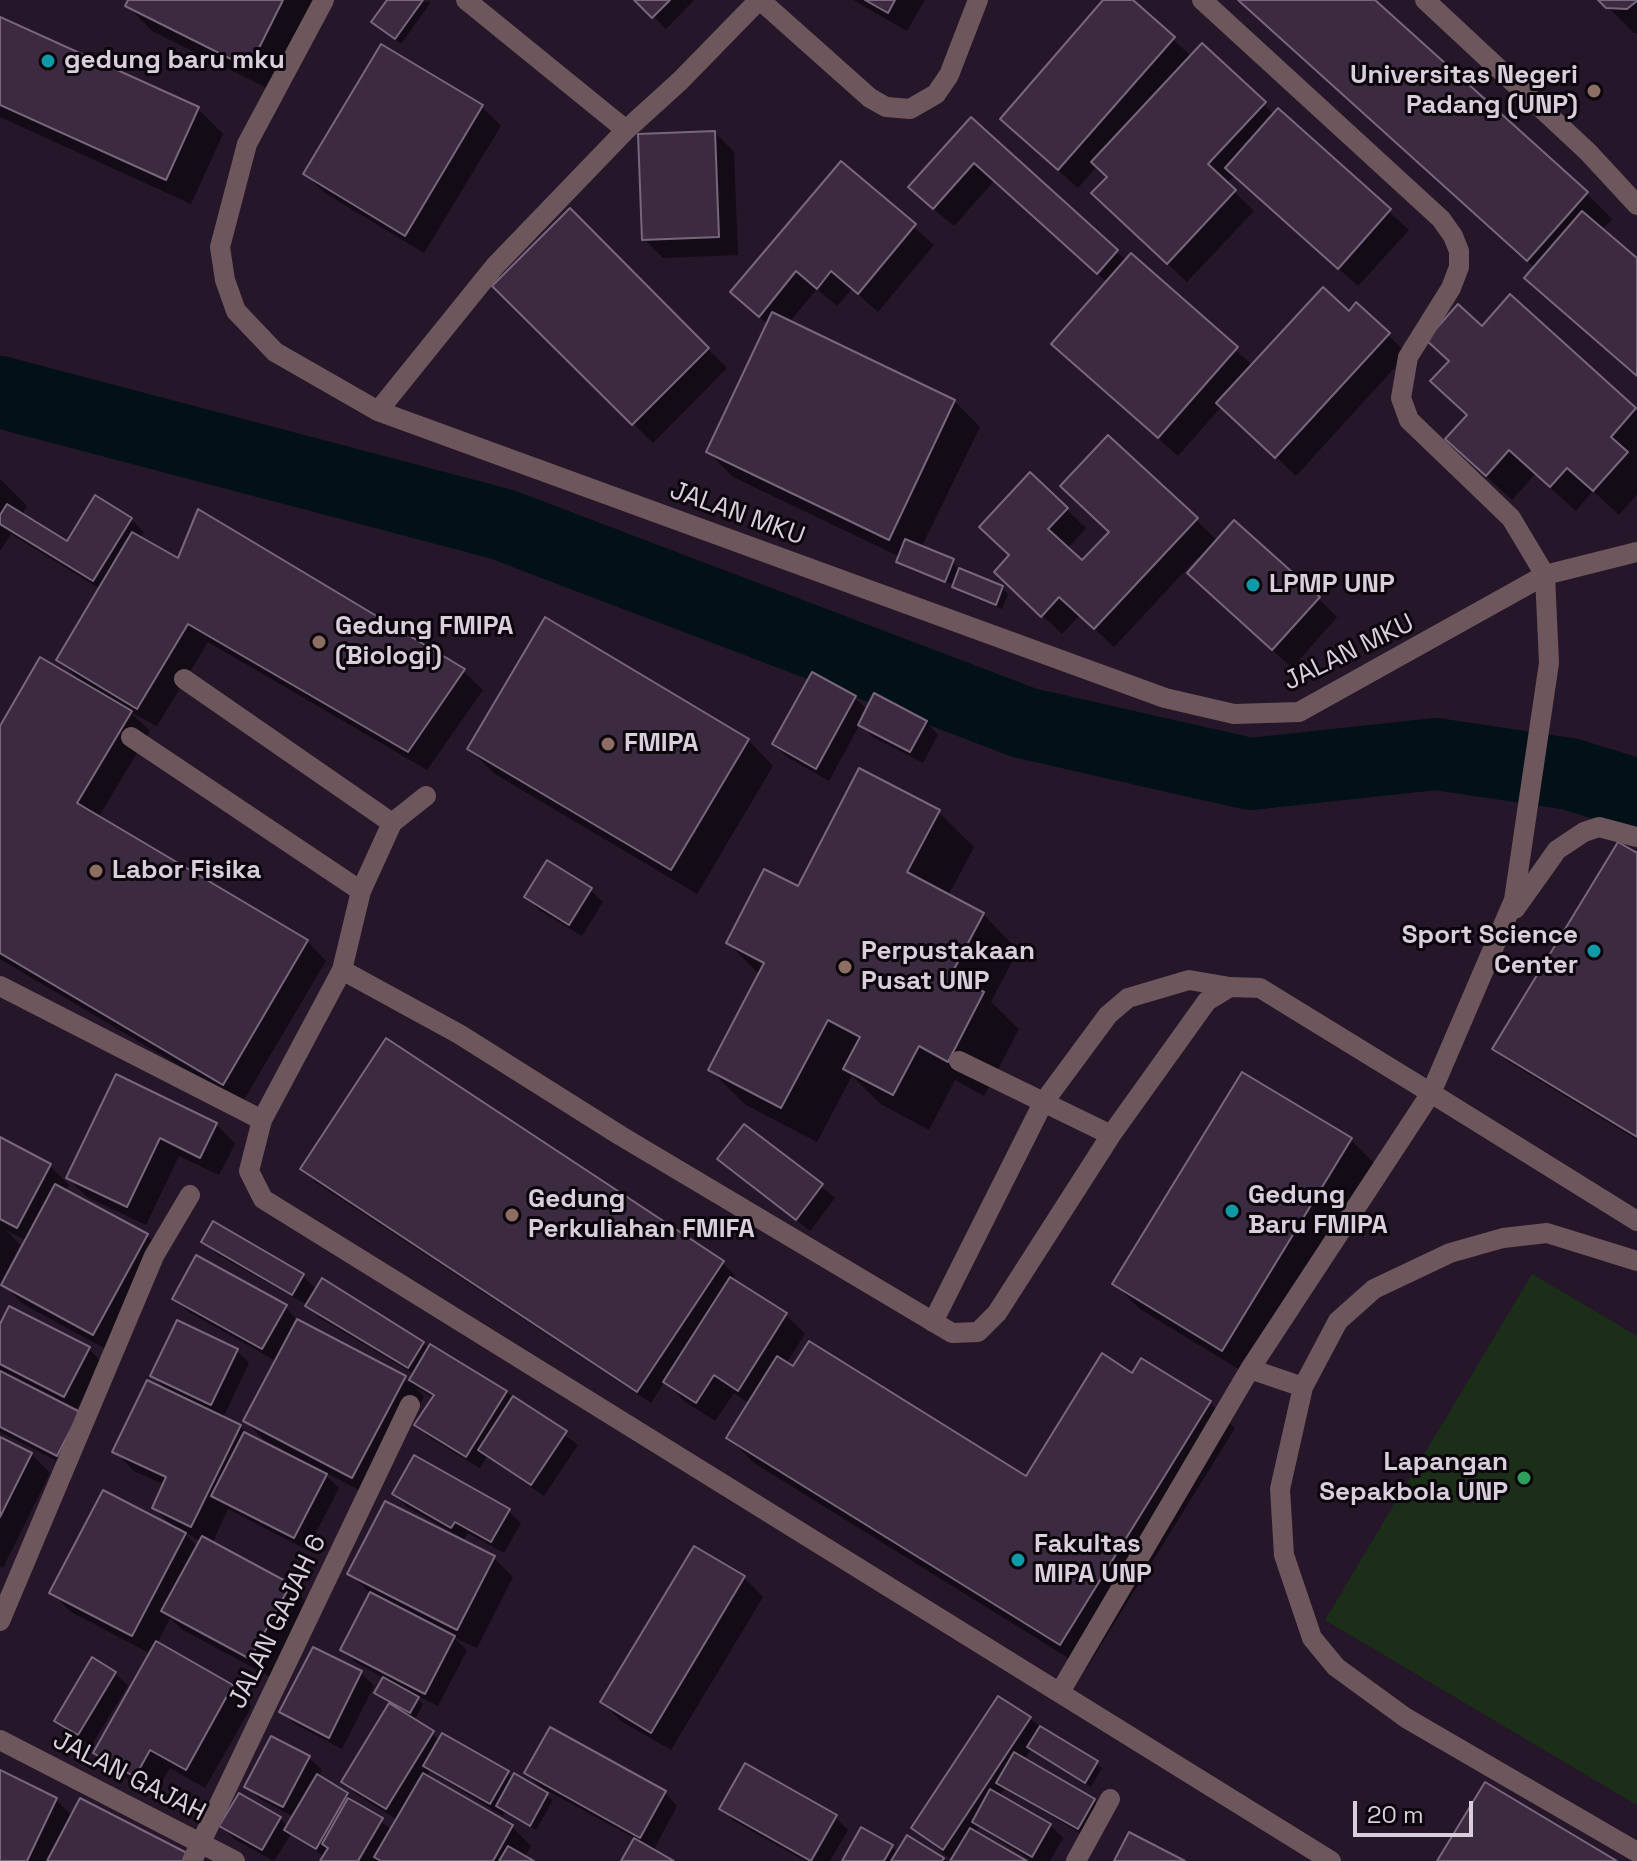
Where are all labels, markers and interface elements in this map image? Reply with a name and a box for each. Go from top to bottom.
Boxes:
place label: gedung baru mku [64,45,285,77]
marker: gedung baru mku [39,52,57,70]
place label: Universitas Negeri Padang (UNP) [1350,60,1578,122]
marker: Universitas Negeri Padang (UNP) [1585,82,1603,100]
street label: JALAN MKU [665,475,809,553]
place label: LPMP UNP [1269,569,1395,601]
marker: LPMP UNP [1244,576,1262,594]
street label: JALAN MKU [1279,608,1419,698]
place label: Gedung FMIPA (Biologi) [335,611,513,672]
marker: Gedung FMIPA (Biologi) [310,633,328,651]
place label: FMIPA [624,728,698,760]
marker: FMIPA [599,735,617,753]
place label: Labor Fisika [112,855,261,887]
marker: Labor Fisika [87,862,105,880]
place label: Sport Science Center [1402,920,1578,982]
place label: Perpustakaan Pusat UNP [861,936,1035,998]
marker: Sport Science Center [1585,942,1603,960]
marker: Perpustakaan Pusat UNP [836,958,854,976]
place label: Gedung Baru FMIPA [1248,1180,1388,1242]
place label: Gedung Perkuliahan FMIFA [528,1184,755,1246]
marker: Gedung Baru FMIPA [1223,1202,1241,1220]
marker: Gedung Perkuliahan FMIFA [503,1206,521,1224]
place label: Lapangan Sepakbola UNP [1319,1447,1508,1508]
marker: Lapangan Sepakbola UNP [1515,1469,1533,1487]
place label: Fakultas MIPA UNP [1034,1529,1152,1590]
street label: JALAN GAJAH 6 [222,1530,334,1714]
marker: Fakultas MIPA UNP [1009,1551,1027,1569]
street label: JALAN GAJAH [47,1725,211,1829]
scale bar [1357,1785,1477,1835]
text: 20 m [1367,1799,1424,1830]

